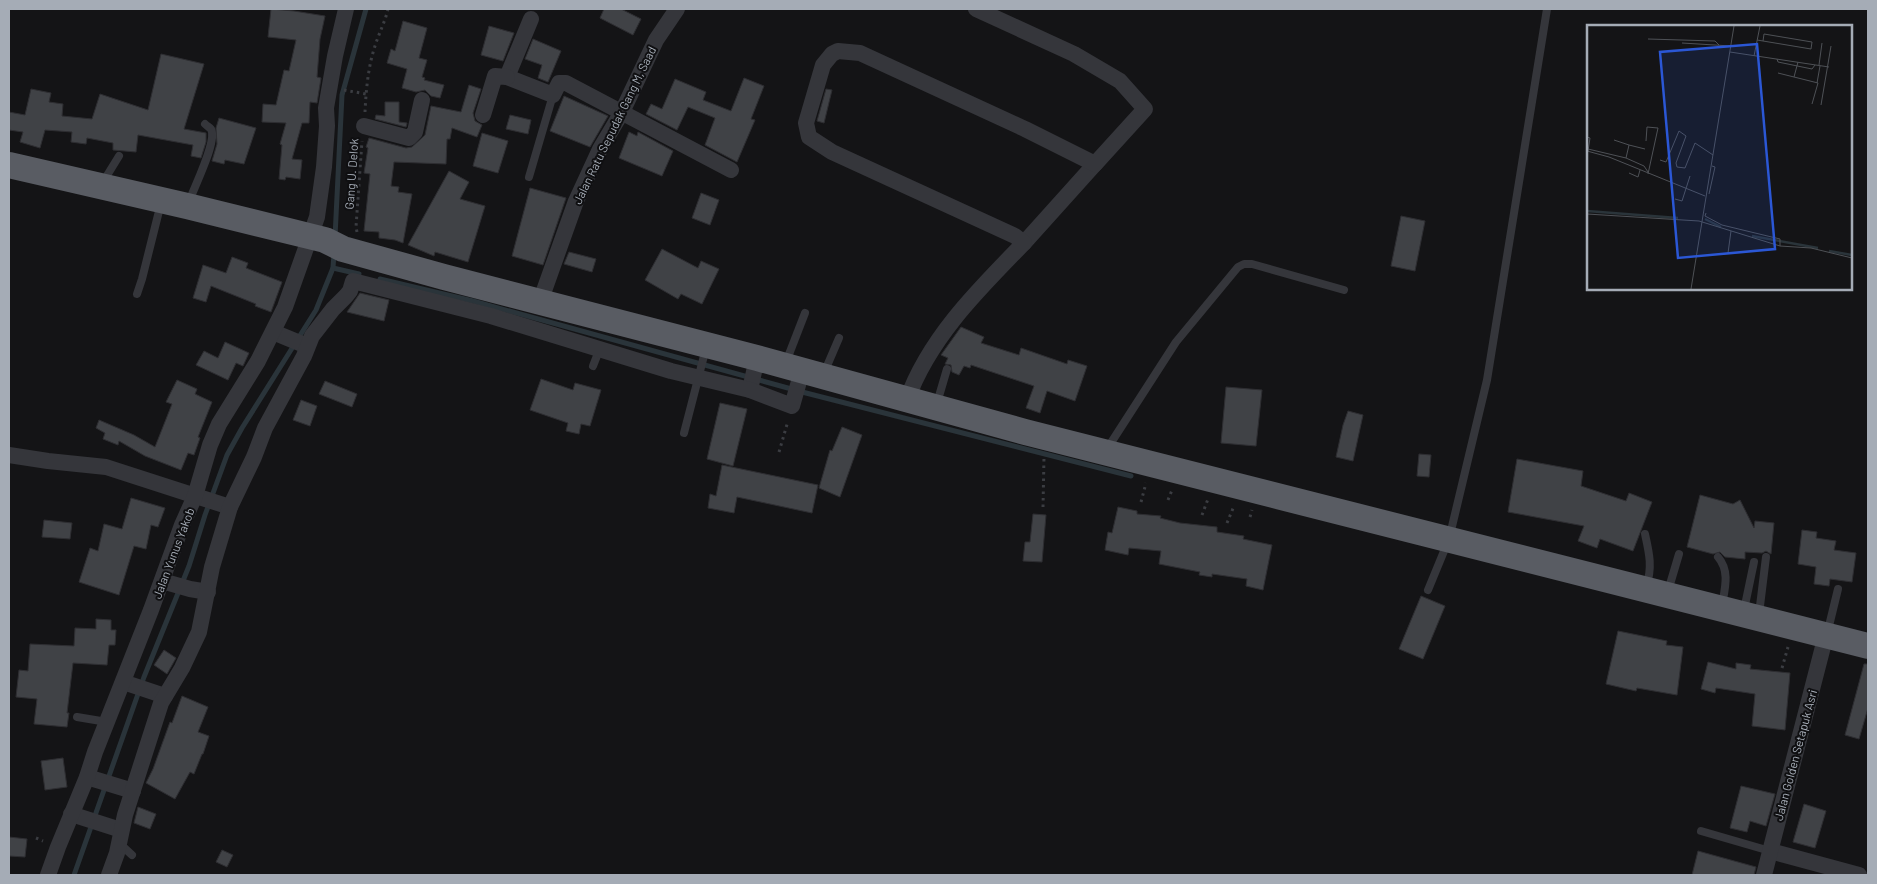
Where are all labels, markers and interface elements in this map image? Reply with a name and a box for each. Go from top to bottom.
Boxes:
inset map [1587,25,1852,290]
street label: Jalan Ratu Sepudak Gang M, Saad [570,44,658,206]
street label: Gang U. Delok [342,138,360,210]
street label: Jalan Yunus Yakob [149,506,197,600]
street label: Jalan Golden Setapuk Asri [1771,688,1819,822]

